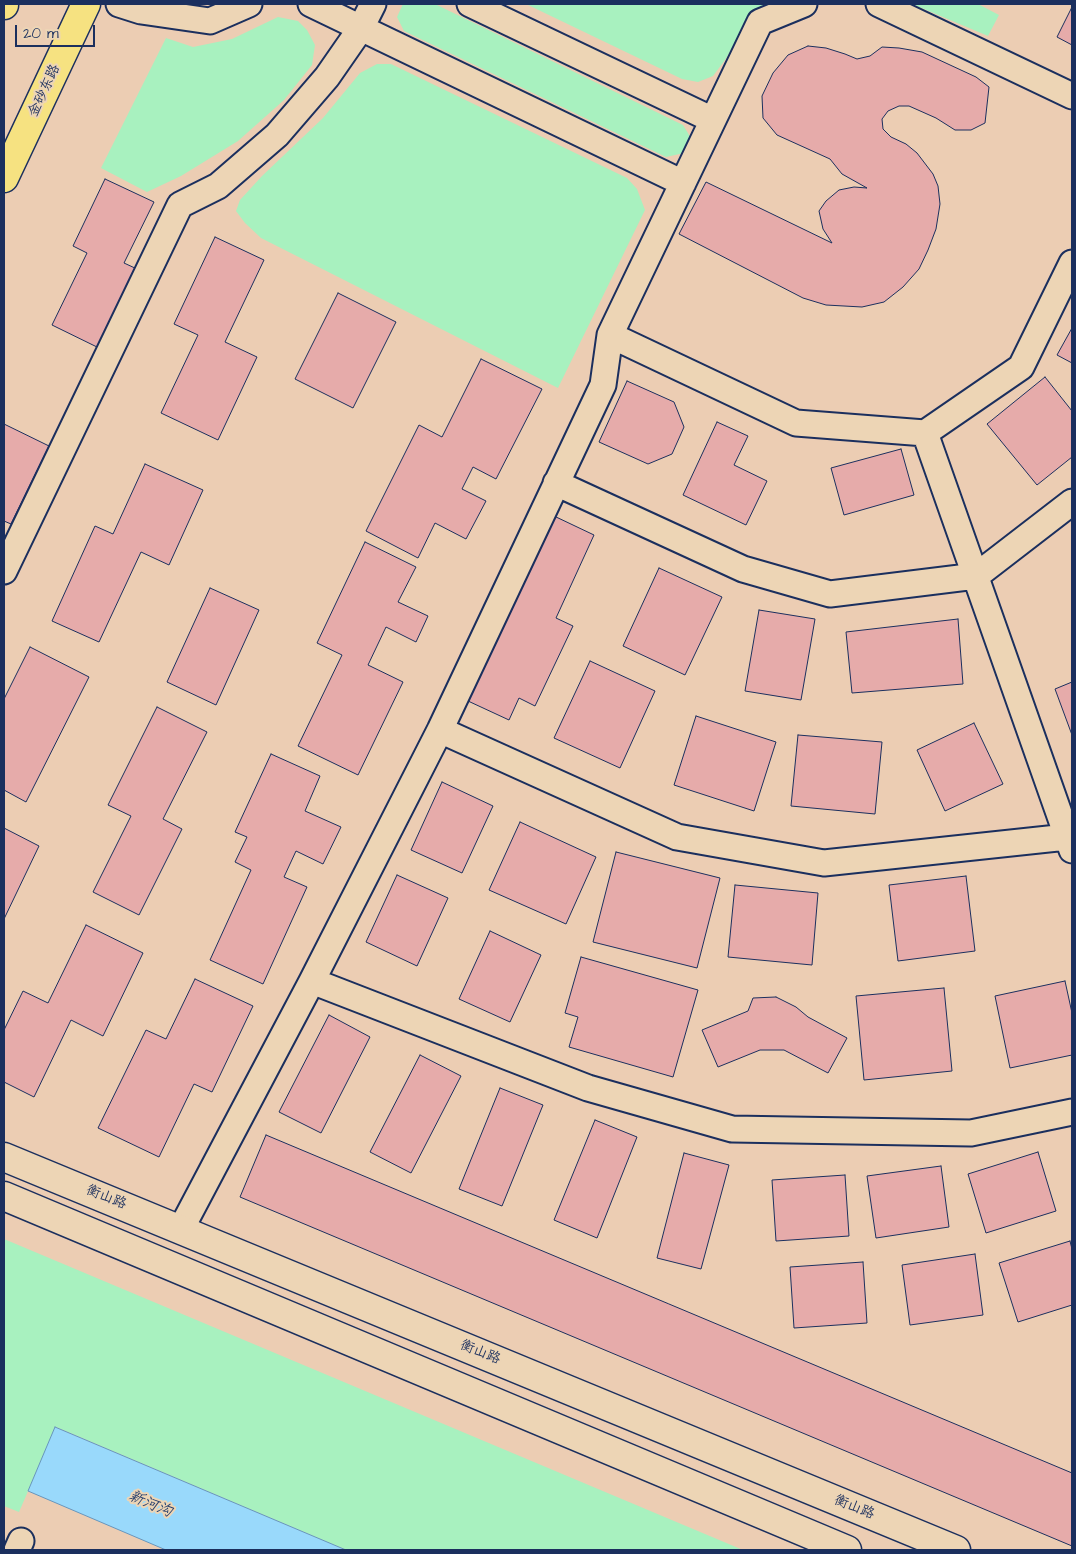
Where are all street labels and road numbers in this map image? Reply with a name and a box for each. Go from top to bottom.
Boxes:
street label: 金砂东路 [26,62,64,120]
street label: 衡山路 [83,1182,129,1214]
street label: 衡山路 [457,1337,503,1369]
street label: 衡山路 [831,1492,877,1524]

